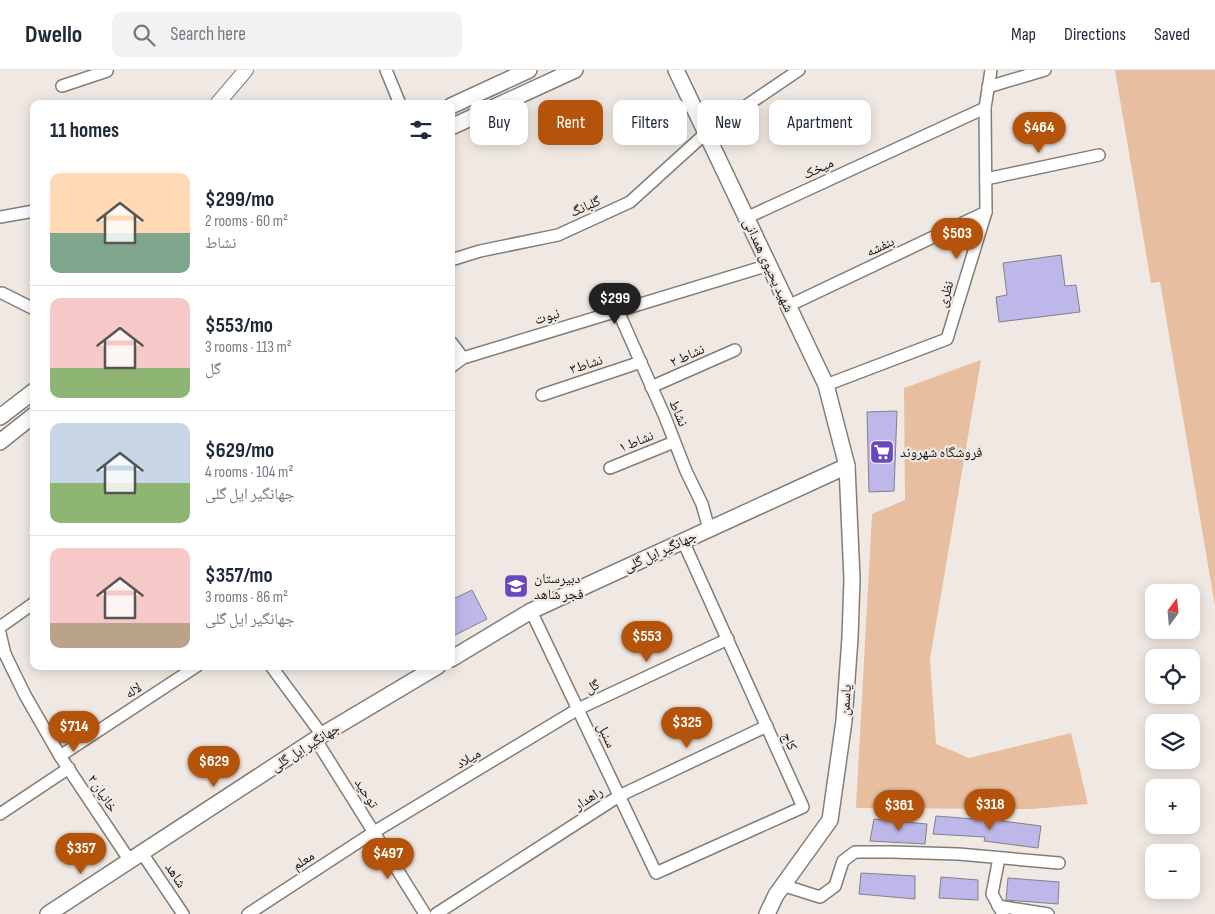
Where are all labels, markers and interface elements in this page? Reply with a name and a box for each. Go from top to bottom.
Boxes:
search box [112,12,462,57]
text: Dwello [25,20,82,49]
icon: search [130,21,158,49]
text: Search here [170,23,246,46]
text: Map [1011,24,1036,45]
text: Directions [1064,24,1126,45]
text: Saved [1154,24,1190,45]
chip: Buy [470,100,528,145]
chip: Rent [538,100,603,145]
chip: Filters [613,100,687,145]
chip: New [697,100,759,145]
chip: Apartment [769,100,871,145]
pin: $464 [1009,112,1069,154]
icon: filters [407,116,435,144]
text: 11 homes [50,118,119,143]
text: $464 [1024,118,1054,137]
street label: میخک [800,154,836,183]
text: $299/mo [205,187,274,212]
street label: گلبانگ [567,192,603,221]
icon: home [90,193,150,253]
text: 2 rooms · 60 m² [205,212,288,231]
street label: شهید یحیوی همدانی [739,216,798,315]
pin: $503 [927,218,987,260]
text: $503 [942,224,972,243]
street label: بنفشه [863,233,897,260]
text: نشاط [205,234,236,253]
street label: نظری [933,279,958,310]
pin: $299 [585,282,645,325]
text: $299 [600,289,630,308]
street label: نبوت [533,305,562,328]
text: $553/mo [205,313,273,338]
icon: home [90,318,150,378]
text: 3 rooms · 113 m² [205,338,292,357]
street label: نشاط ۲ [667,340,707,371]
street label: نشاط۳ [567,351,605,378]
text: گل [205,360,221,379]
street label: نشاط [665,397,692,429]
street label: نشاط ۱ [616,427,656,456]
text: $629/mo [205,438,274,463]
supermarket icon: فروشگاه شهروند [869,439,895,465]
icon: home [90,443,150,503]
place label: فروشگاه شهروند [900,444,983,461]
text: 4 rooms · 104 m² [205,463,293,482]
text: جهانگیر ایل گلی [205,485,295,504]
street label: جهانگیر ایل گلی [621,527,699,576]
text: $357/mo [205,563,273,588]
icon: home [90,568,150,628]
place label: دبیرستان فجر شاهد [534,570,584,603]
school or university icon: دبیرستان فجر شاهد [503,573,529,599]
north arrow [1145,584,1200,639]
map controls [1145,584,1200,899]
text: 3 rooms · 86 m² [205,588,288,607]
text: جهانگیر ایل گلی [205,610,295,629]
pin: $553 [617,620,677,663]
text: $553 [632,627,662,646]
button: locate [1145,649,1200,704]
street label: گل [582,676,602,697]
street label: لاله [122,679,145,702]
street label: یاسمن [836,684,855,716]
pin: $325 [657,706,717,749]
pin: $714 [44,710,104,753]
text: $325 [672,713,702,732]
button: layers [1145,714,1200,769]
text: $714 [59,717,89,736]
street label: جهانگیر ایل گلی [267,719,343,775]
street label: سنبل [593,720,620,750]
street label: کاج [777,729,801,754]
street label: میلاد [453,745,484,772]
pin: $629 [184,746,244,788]
text: $629 [199,752,229,771]
street label: خانیان ۲ [84,771,121,815]
street label: توحید [351,775,382,811]
button: + [1145,779,1200,834]
street label: راهدار [570,783,606,815]
pin: $318 [960,788,1020,831]
pin: $361 [869,790,929,832]
text: $318 [975,795,1005,814]
text: $361 [884,796,914,815]
pin: $357 [51,832,111,875]
pin: $497 [358,838,418,880]
text: $357 [66,839,96,858]
text: $497 [373,844,403,863]
button: − [1145,844,1200,899]
street label: معلم [289,847,318,875]
street label: شاهد [161,860,190,891]

